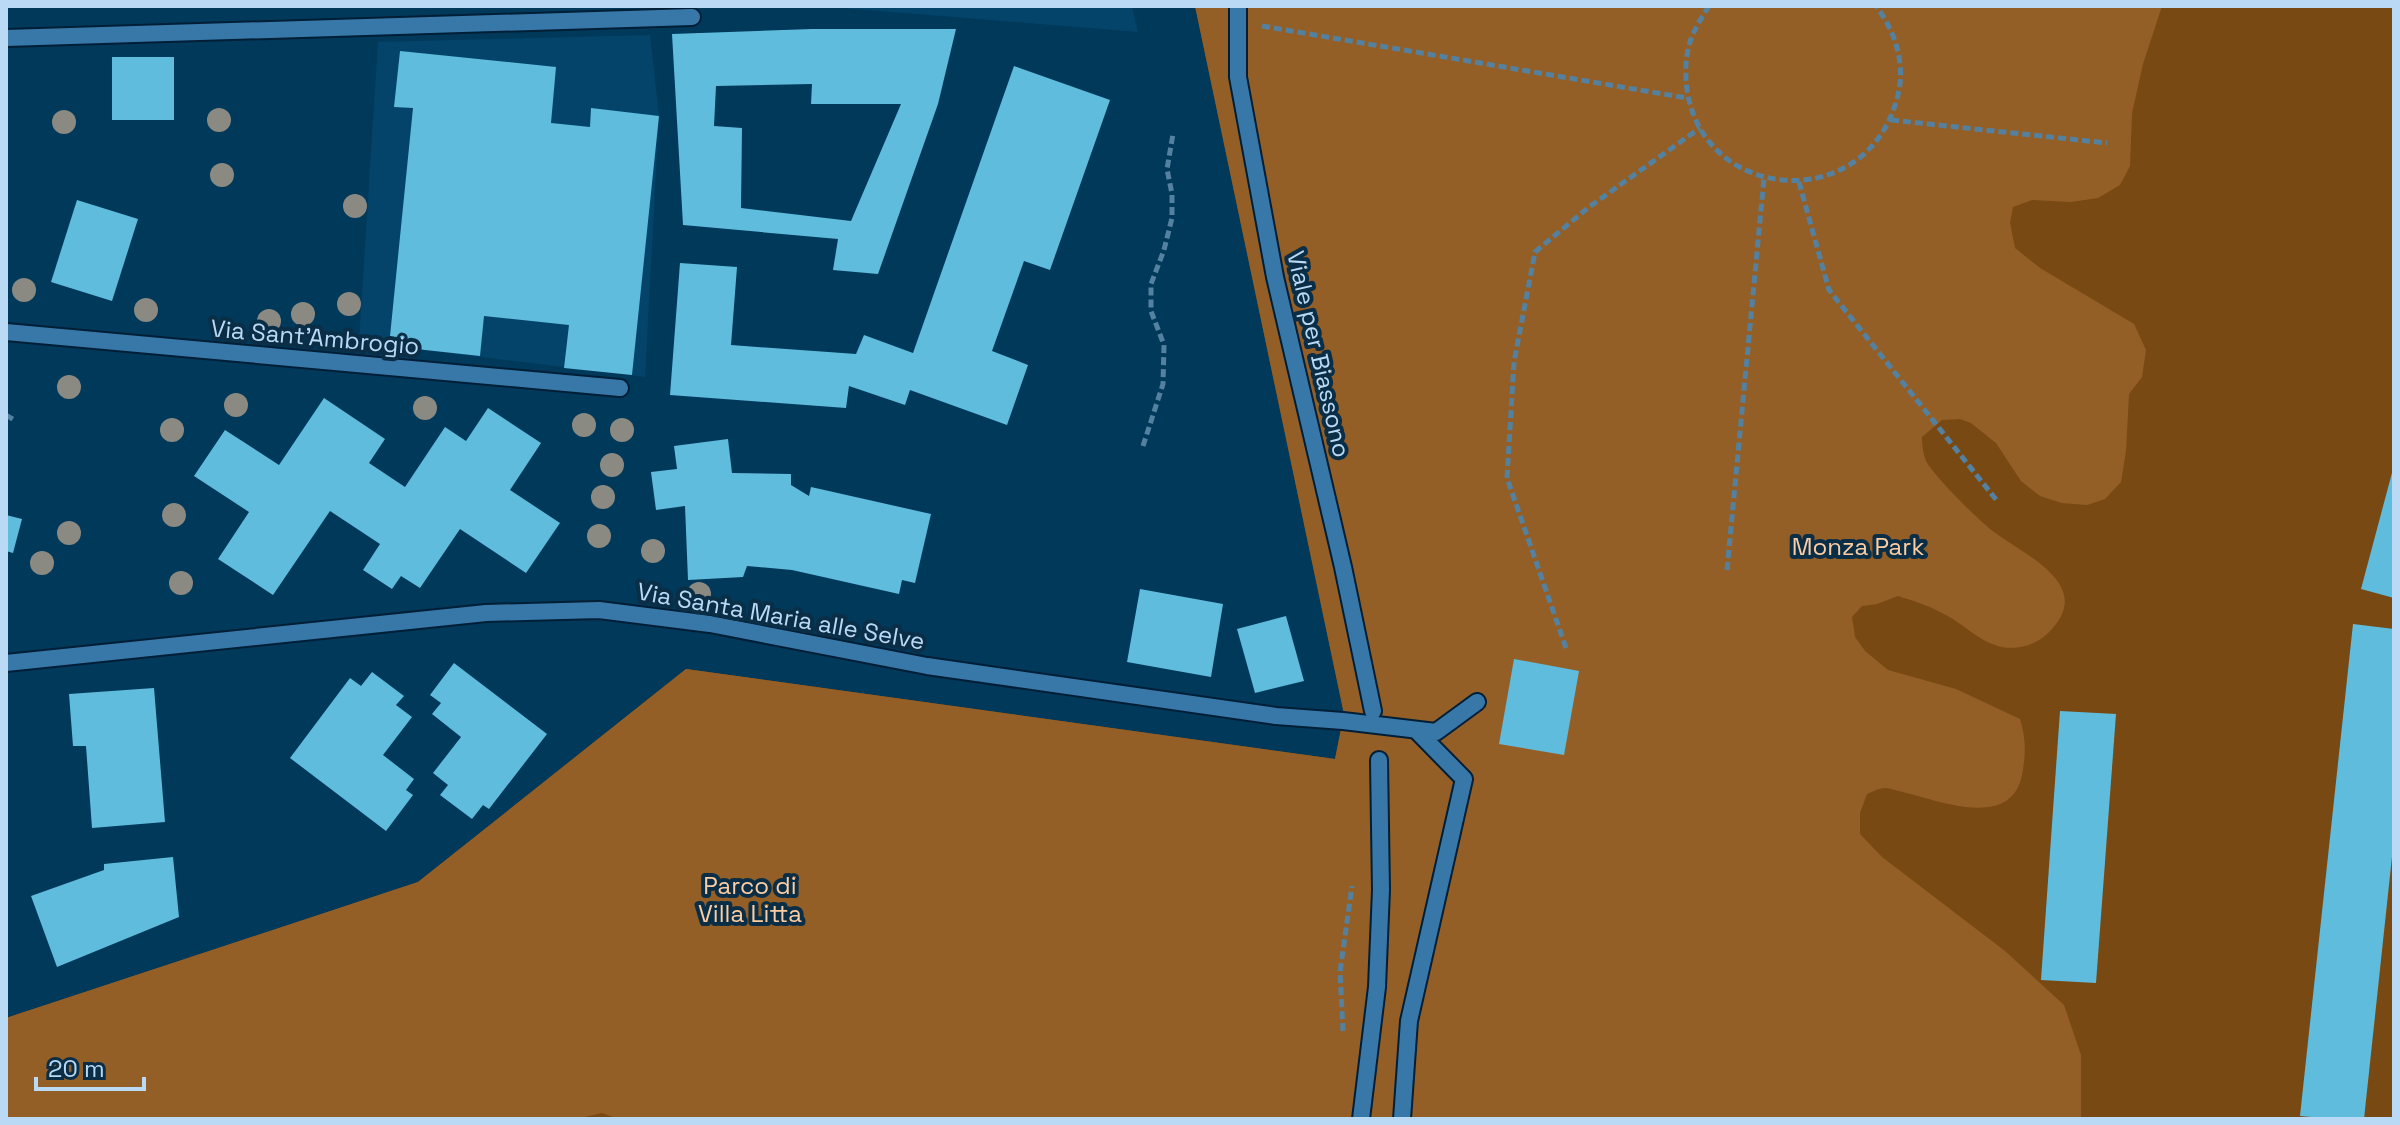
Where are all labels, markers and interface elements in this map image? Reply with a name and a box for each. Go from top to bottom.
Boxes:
street label: Viale per Biassono [1280,248,1358,460]
street label: Via Sant'Ambrogio [209,312,421,362]
park label: Monza Park [1792,531,1924,562]
street label: Via Santa Maria alle Selve [635,575,927,657]
park label: Parco di Villa Litta [698,870,802,929]
scale bar [36,1041,144,1091]
text: 20 m [48,1053,105,1084]

